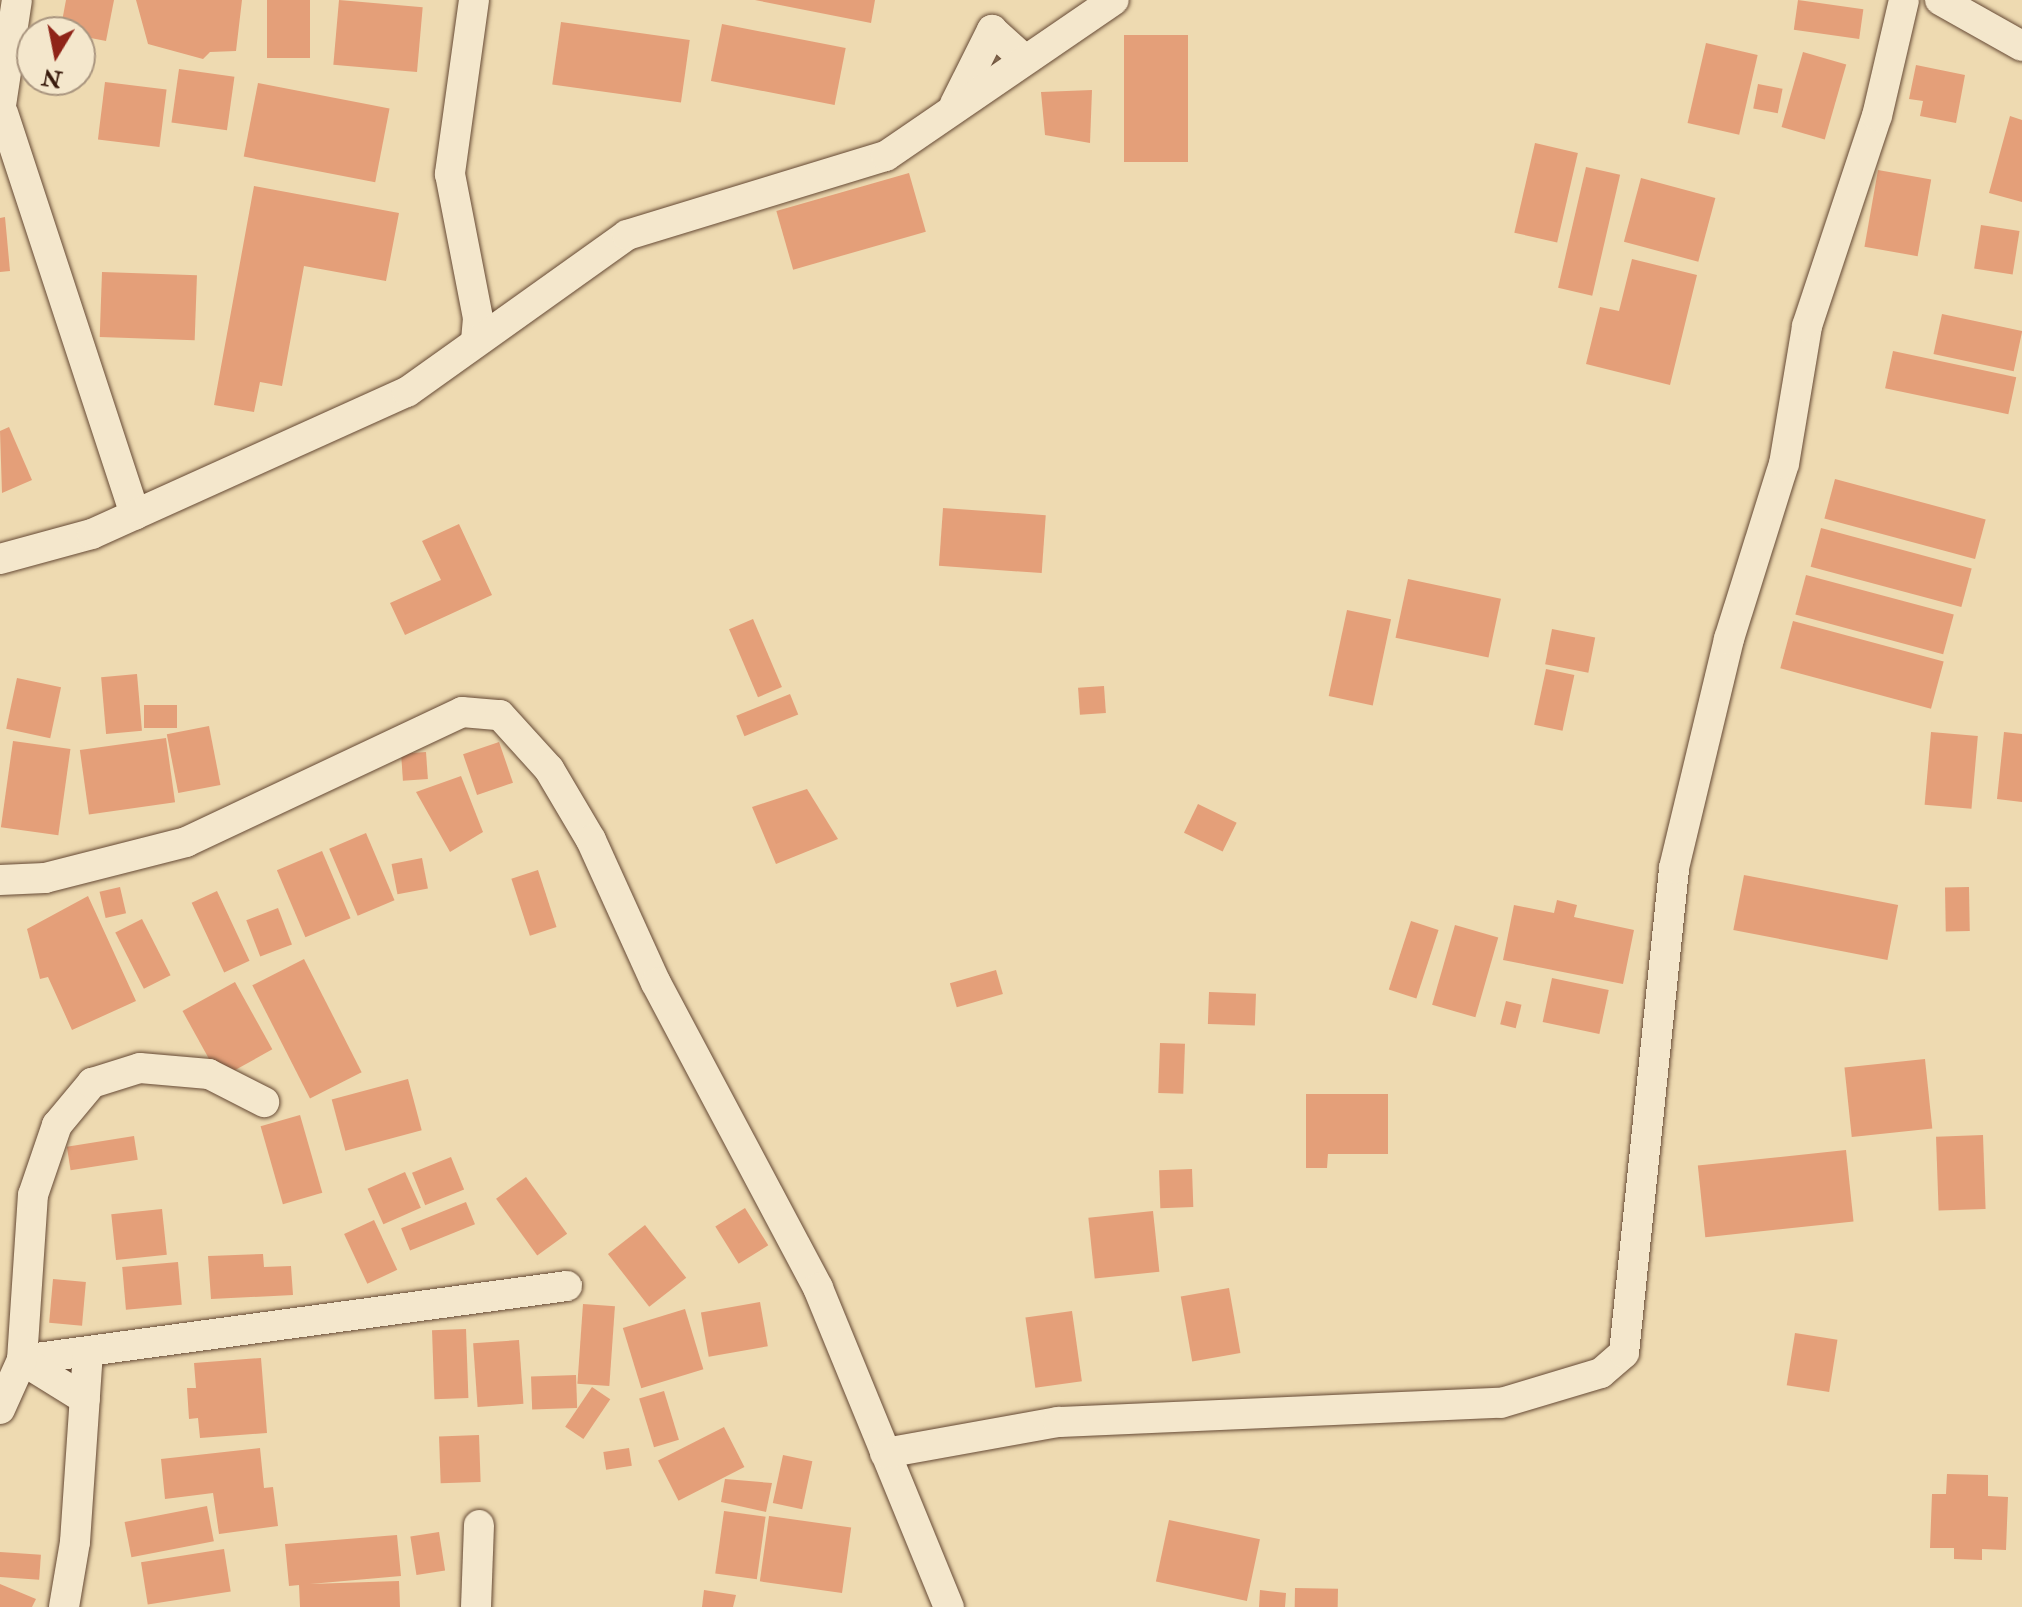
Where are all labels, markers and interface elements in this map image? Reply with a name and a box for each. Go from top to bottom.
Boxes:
north arrow [16,16,96,96]
text: N [40,62,64,93]

